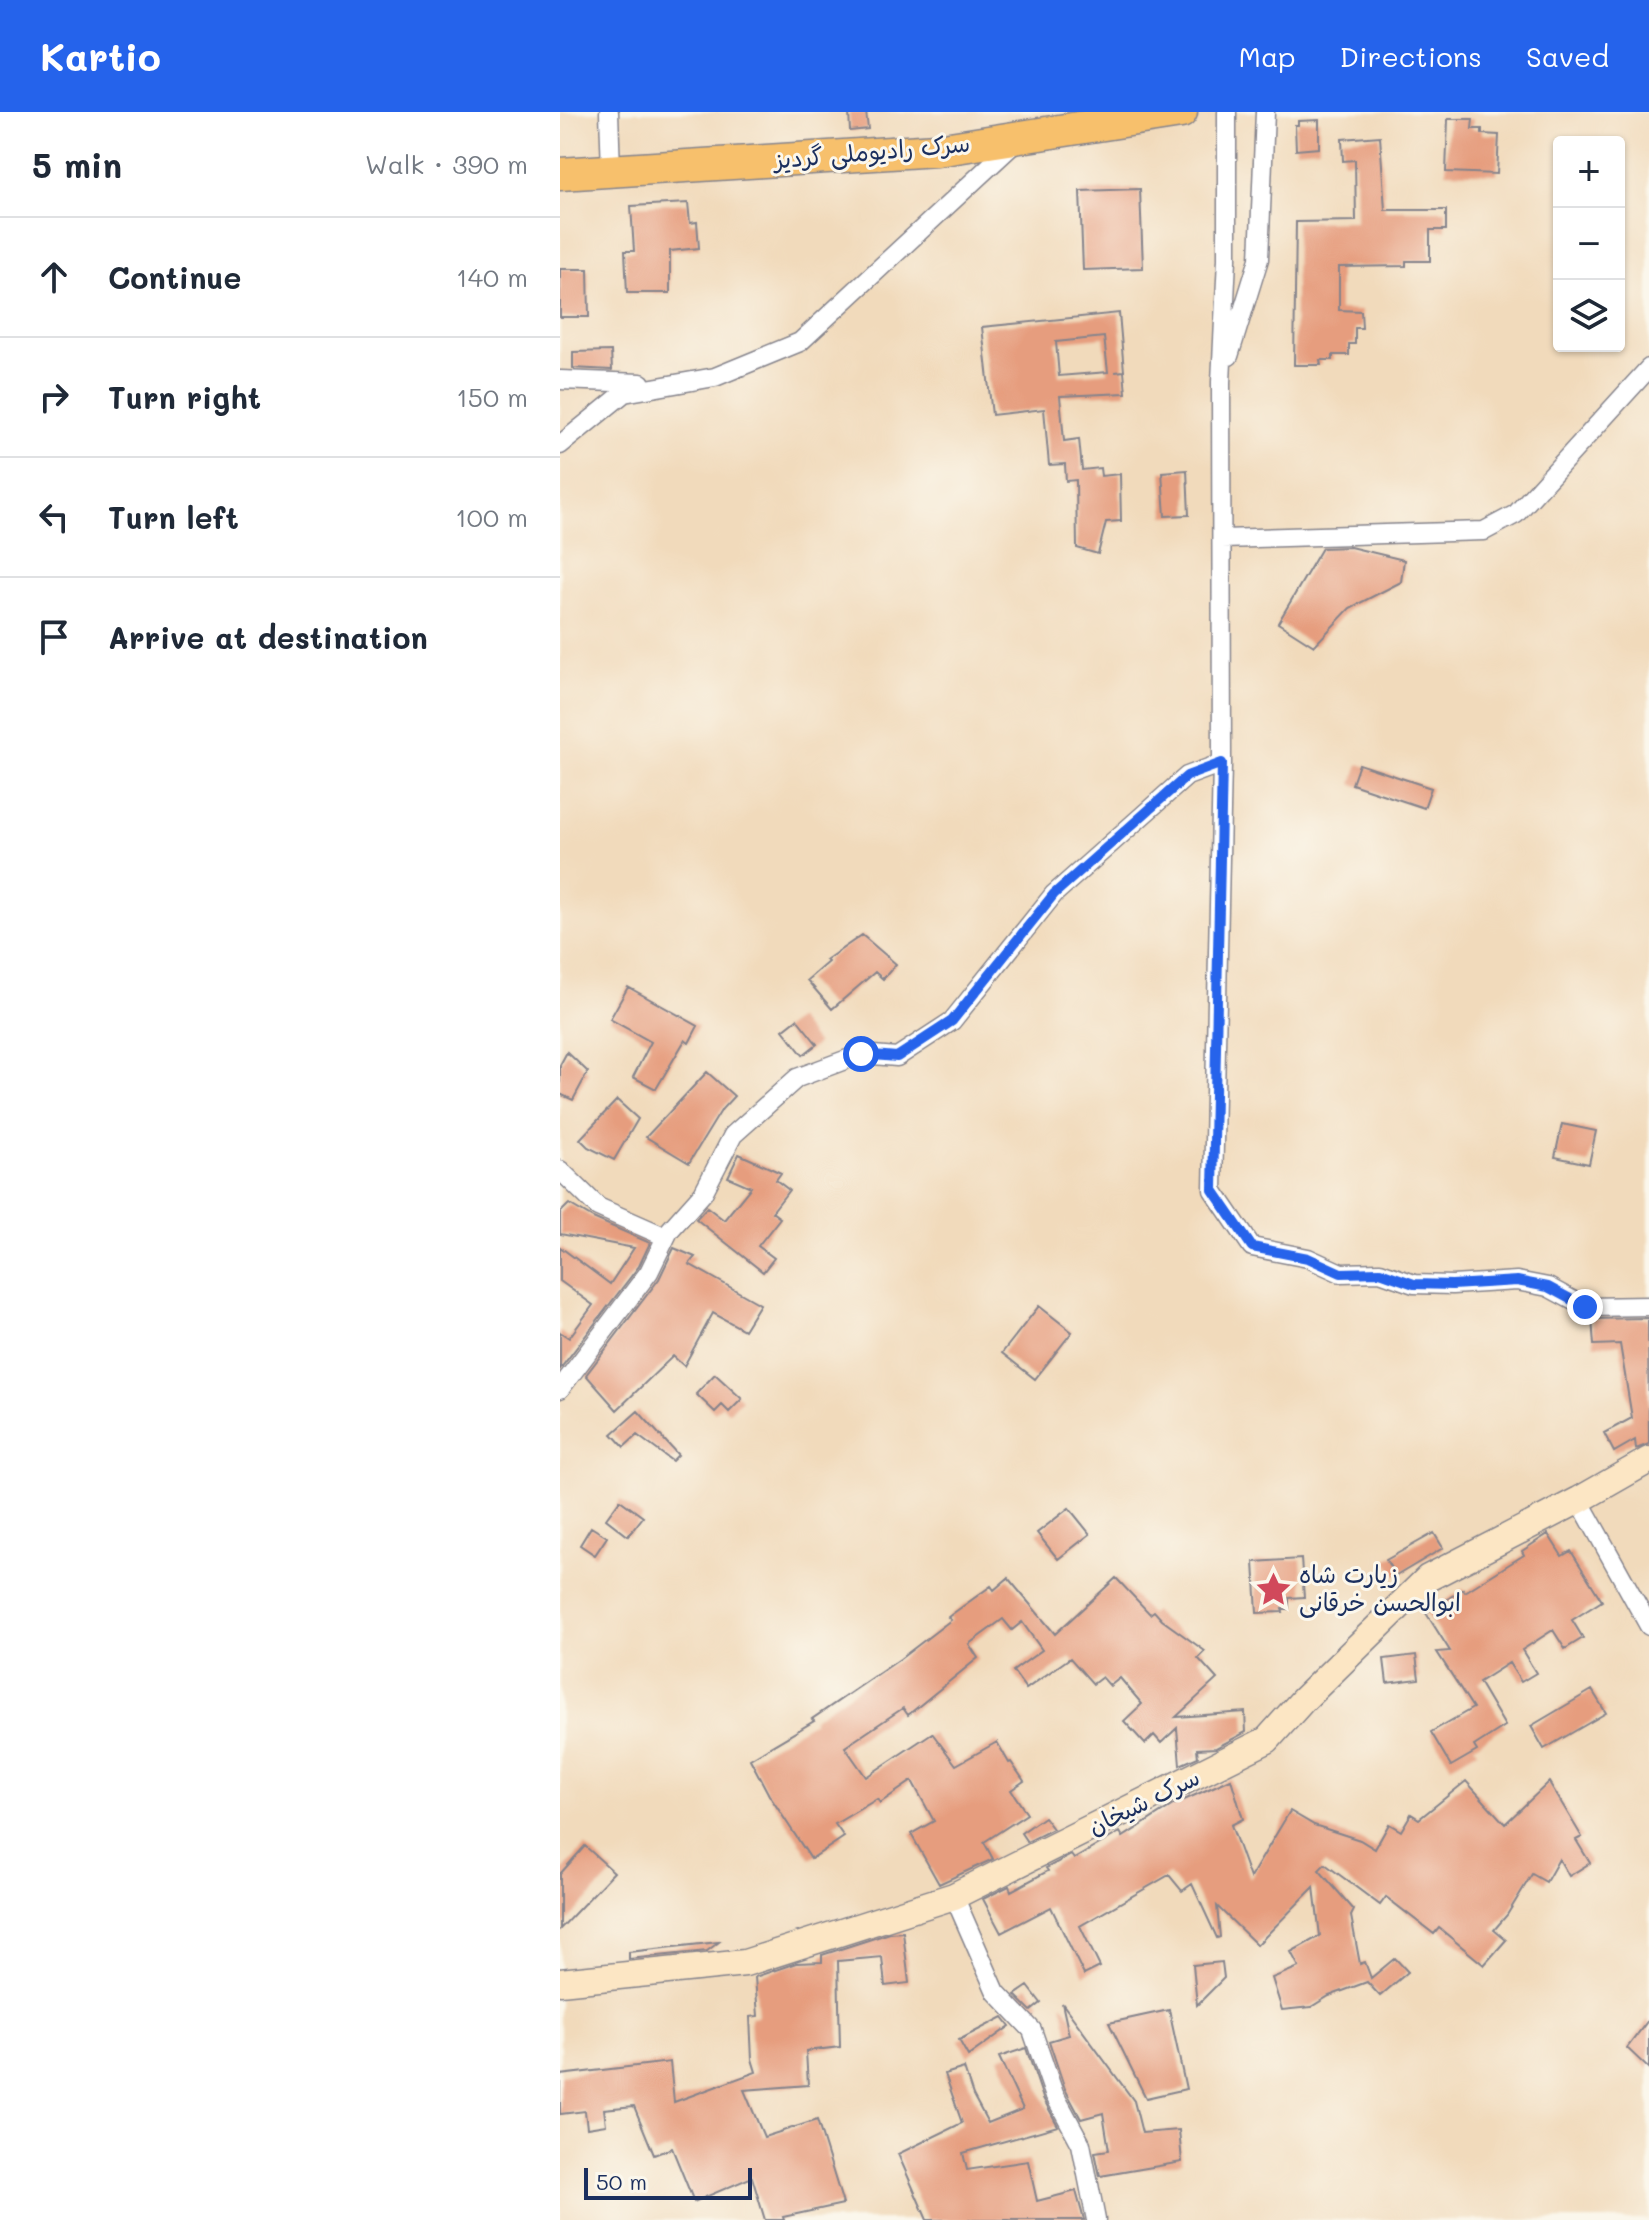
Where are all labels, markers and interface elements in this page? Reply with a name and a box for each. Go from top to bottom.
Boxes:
text: Kartio [40,31,161,81]
text: Map [1239,38,1296,74]
text: Directions [1340,38,1482,74]
text: Saved [1526,38,1609,74]
street label: سرک رادیوملی گردیز [771,126,971,176]
map controls [1553,136,1625,352]
button: + [1553,136,1625,208]
text: 5 min [32,142,122,187]
text: Walk · 390 m [365,147,528,181]
button: − [1553,208,1625,280]
icon: ahead [32,255,76,299]
text: Continue [108,257,241,297]
text: 140 m [456,260,528,294]
button: layers [1553,280,1625,352]
icon: right [32,375,76,419]
text: Turn right [108,377,261,417]
text: 150 m [456,380,528,414]
icon: left [32,495,76,539]
text: Turn left [108,497,239,537]
text: 100 m [455,500,528,534]
icon: arrive [32,615,76,659]
text: Arrive at destination [108,617,428,657]
route start [843,1036,879,1072]
route end [1567,1289,1603,1325]
place label: زیارت شاه ابوالحسن خرقانی [1299,1558,1461,1618]
place icon: زیارت شاه ابوالحسن خرقانی [1254,1570,1292,1608]
street label: سرک شیخان [1082,1760,1204,1841]
scale bar [584,2164,752,2200]
text: 50 m [596,2167,647,2196]

